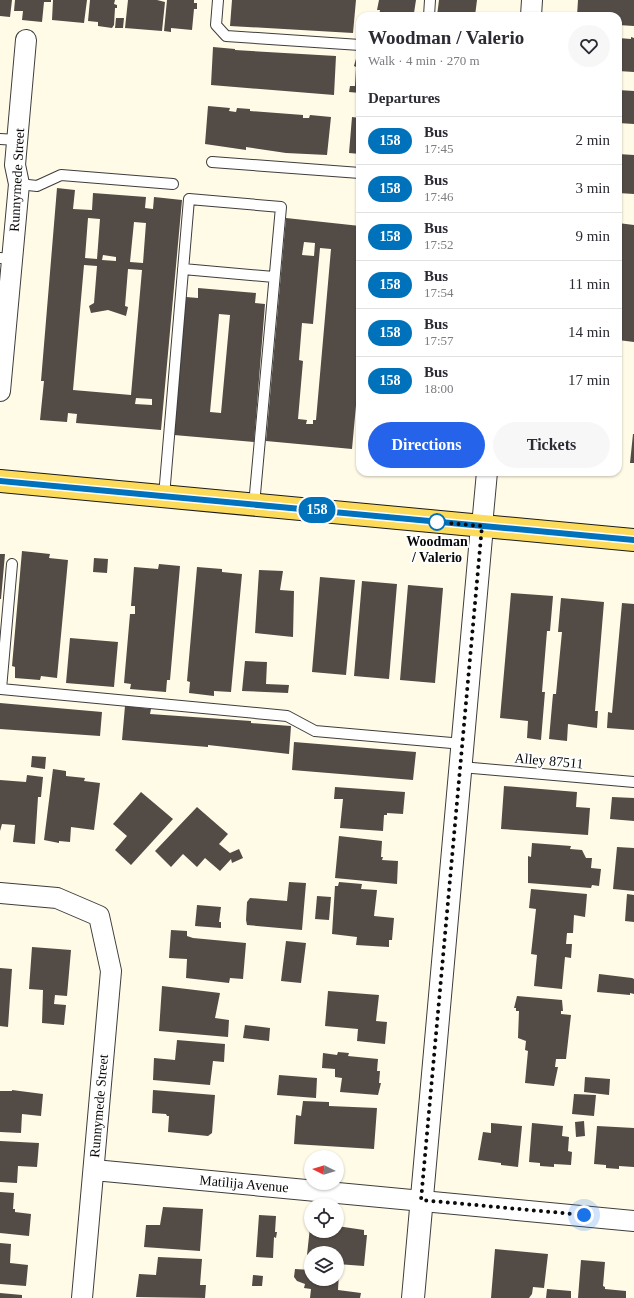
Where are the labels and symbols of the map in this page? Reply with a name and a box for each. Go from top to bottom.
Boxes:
street label: Runnymede Street [7,128,27,232]
line badge: 158 [294,497,340,523]
marker: Woodman / Valerio [428,513,446,531]
place label: Woodman / Valerio [406,534,468,565]
street label: Alley 87511 [514,751,584,771]
street label: Runnymede Street [87,1054,111,1158]
north arrow [304,1150,344,1190]
street label: Matilija Avenue [199,1173,289,1195]
your location [574,1205,594,1225]

